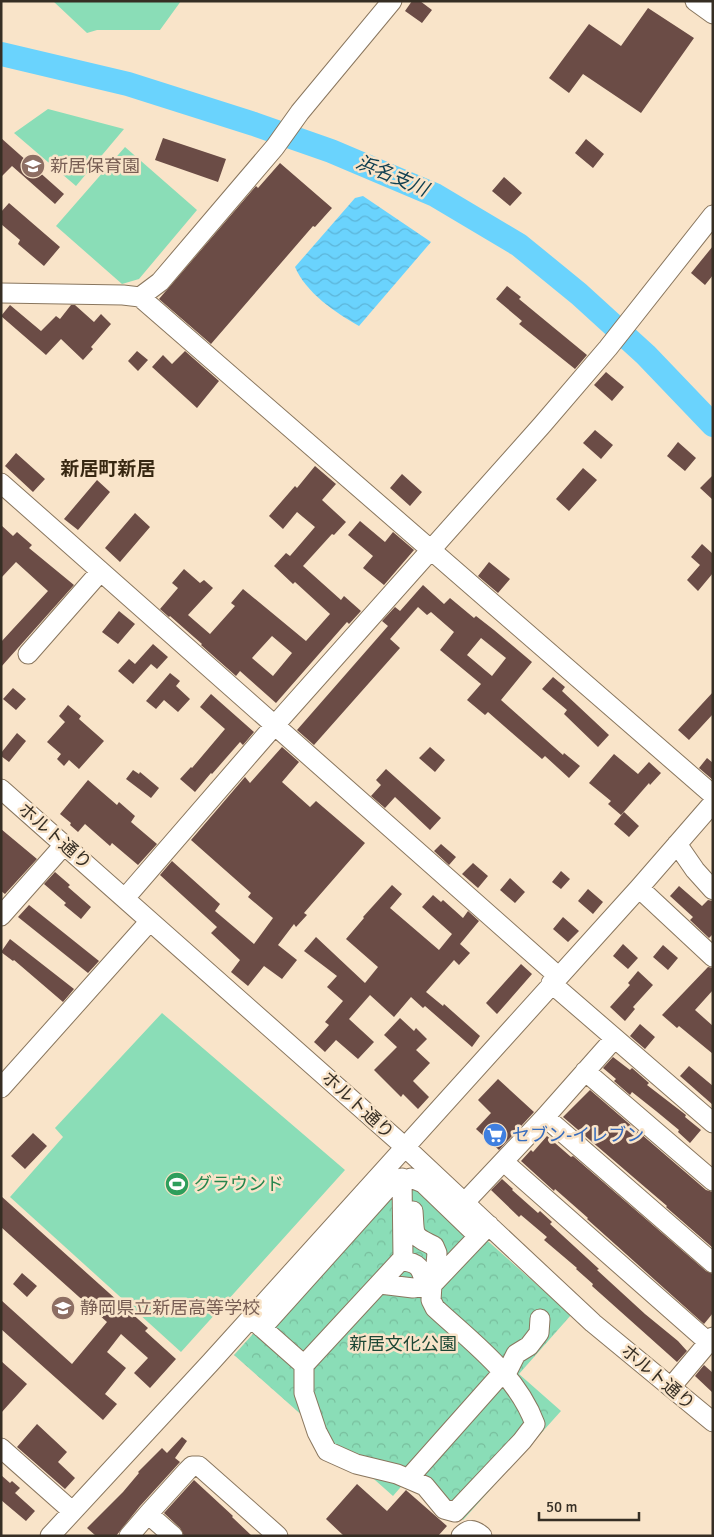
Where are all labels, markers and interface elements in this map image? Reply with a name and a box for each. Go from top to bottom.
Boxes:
water label: 浜名支川 [352,150,434,203]
school or university icon: 新居保育園 [20,153,46,179]
place label: 新居保育園 [50,155,140,177]
district label: 新居町新居 [60,457,156,481]
street label: ホルト通り [14,798,96,874]
street label: ホルト通り [317,1067,399,1143]
supermarket icon: セブン-イレブン [482,1122,508,1148]
place label: セブン-イレブン [512,1124,644,1146]
sports icon: グラウンド [164,1171,190,1197]
place label: グラウンド [194,1173,284,1195]
school or university icon: 静岡県立新居高等学校 [50,1295,76,1321]
place label: 静岡県立新居高等学校 [80,1297,260,1319]
park label: 新居文化公園 [349,1333,457,1355]
street label: ホルト通り [616,1340,700,1414]
scale bar [539,1490,639,1522]
text: 50 m [546,1498,577,1516]

